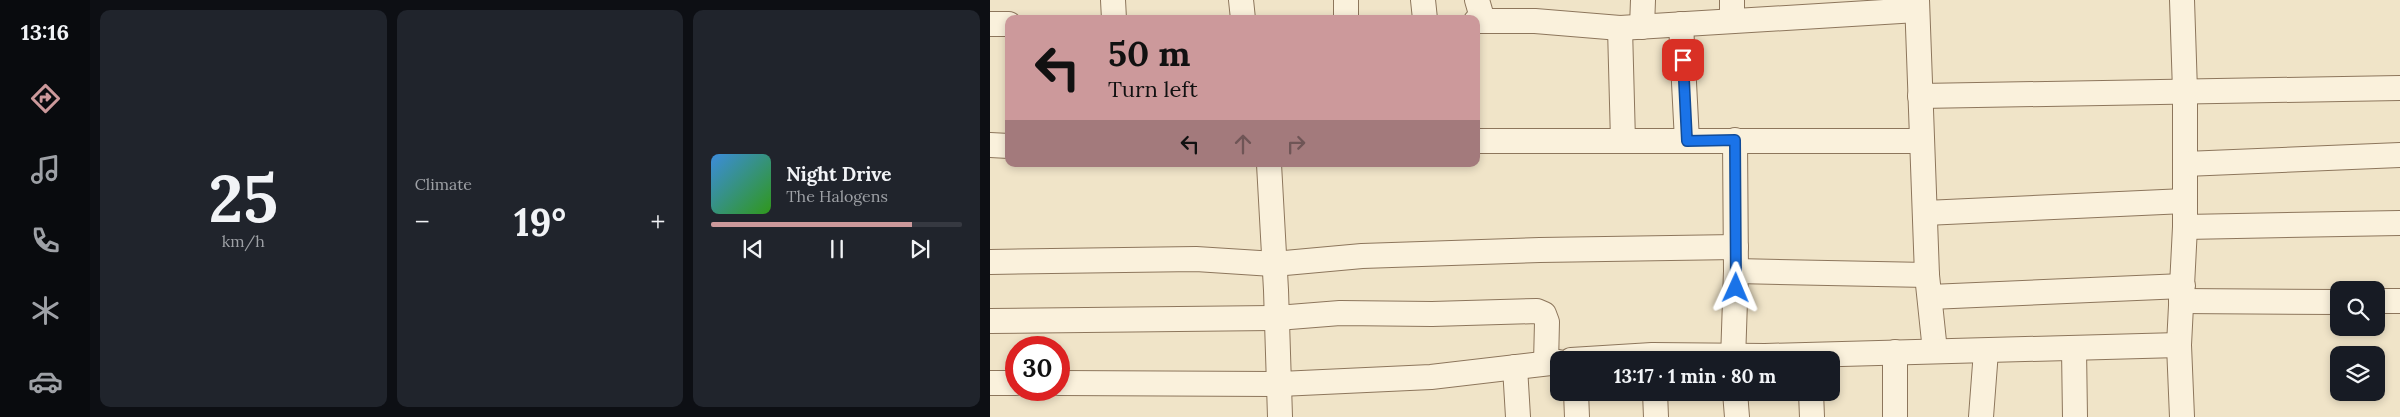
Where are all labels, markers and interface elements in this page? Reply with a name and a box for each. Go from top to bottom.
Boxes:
text: 13:16 [21,18,69,46]
text: 50 m [1108,31,1191,76]
icon: left [1025,35,1090,100]
pin [1662,39,1704,81]
icon: arrive [1669,46,1697,74]
text: Turn left [1108,75,1198,103]
icon: directions [28,81,63,116]
icon: left [1176,130,1204,158]
icon: ahead [1229,130,1257,158]
icon: right [1282,130,1310,158]
icon: music [28,152,63,187]
text: 25 [208,157,278,240]
text: Night Drive [786,162,892,186]
text: Climate [415,174,472,194]
text: The Halogens [786,186,888,206]
text: 19° [514,198,566,246]
text: − [415,204,430,240]
text: + [650,204,665,240]
icon: phone [28,223,63,258]
text: km/h [222,231,265,251]
icon: previous [739,235,767,263]
icon: pause [823,235,851,263]
icon: next [906,235,934,263]
position arrow [1709,261,1761,313]
map controls [2330,281,2385,401]
button: search [2330,281,2385,336]
icon: climate [28,293,63,328]
speed limit sign: 30 [1005,336,1070,401]
button: layers [2330,346,2385,401]
icon: car [28,364,63,399]
text: 13:17 · 1 min · 80 m [1614,364,1776,388]

